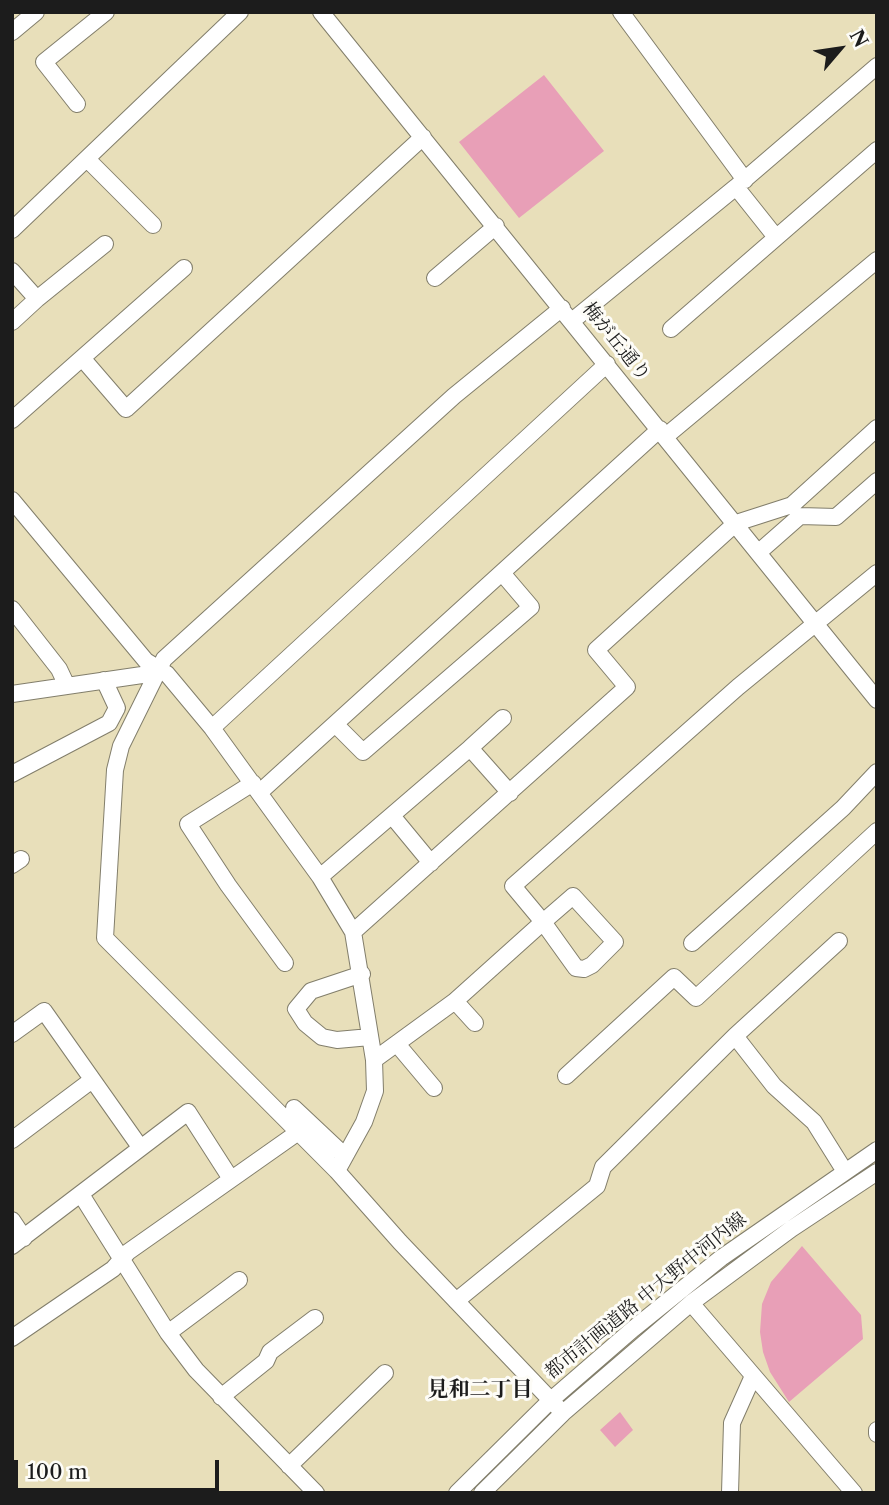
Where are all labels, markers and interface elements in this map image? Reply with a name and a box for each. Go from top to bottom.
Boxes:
north arrow [805,14,875,84]
text: N [845,26,873,51]
street label: 梅が丘通り [577,298,655,386]
street label: 都市計画道路 中大野中河内線 [541,1208,751,1384]
district label: 見和二丁目 [428,1377,532,1403]
scale bar [18,1446,222,1490]
text: 100 m [27,1459,88,1484]

